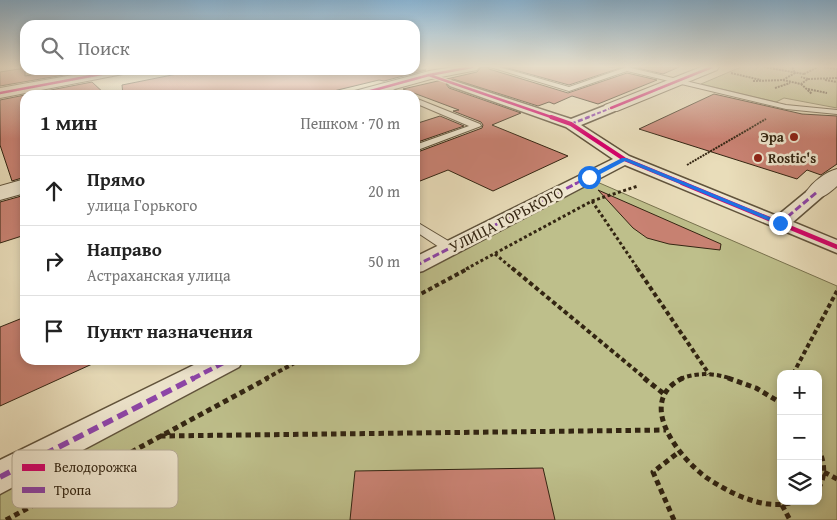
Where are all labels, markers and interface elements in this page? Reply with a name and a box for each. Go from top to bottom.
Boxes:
search box [20,20,420,75]
icon: search [38,34,66,62]
text: Поиск [78,34,130,62]
text: 1 мин [40,107,97,138]
text: Пешком · 70 m [300,111,400,135]
place label: Эра [760,127,785,147]
marker: Эра [788,131,800,143]
place label: Rostic's [768,148,816,168]
marker: Rostic's [752,152,764,164]
text: Прямо [87,165,145,193]
route start [578,166,601,189]
icon: ahead [40,177,68,205]
text: 20 m [368,179,400,203]
street label: УЛИЦА ГОРЬКОГО [444,180,568,258]
text: улица Горького [87,193,197,217]
route end [769,212,792,235]
text: Направо [87,235,162,263]
icon: right [40,247,68,275]
text: 50 m [368,249,400,273]
text: Астраханская улица [87,263,231,287]
icon: arrive [40,317,68,345]
text: Пункт назначения [87,317,253,345]
map controls [777,370,822,505]
button: + [777,370,822,415]
button: − [777,415,822,460]
legend [12,450,178,508]
text: Велодорожка [54,457,137,477]
button: layers [777,460,822,505]
text: Тропа [54,480,91,500]

